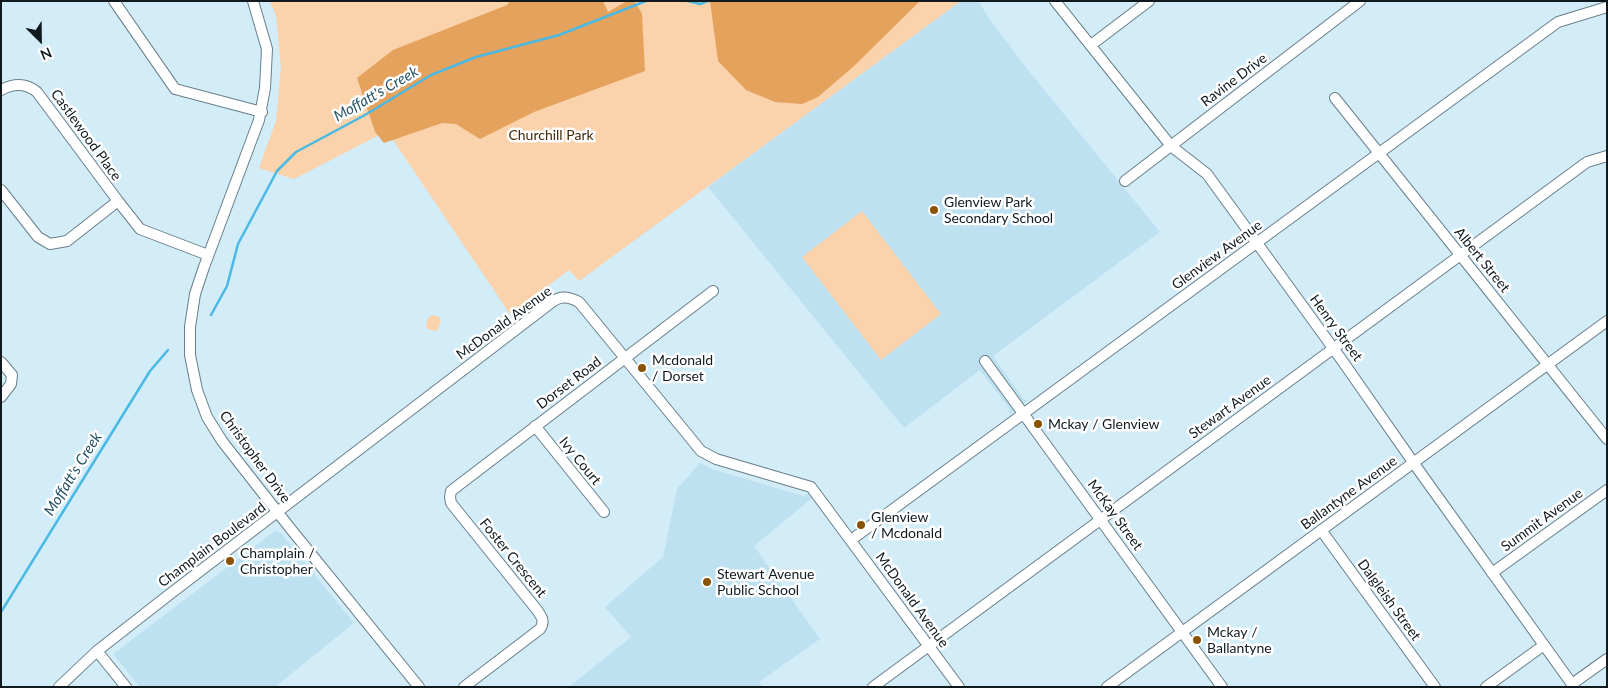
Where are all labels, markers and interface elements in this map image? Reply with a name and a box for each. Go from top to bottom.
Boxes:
north arrow [15,15,65,65]
text: N [38,44,54,64]
street label: Ravine Drive [1198,50,1270,110]
water label: Moffatt's Creek [331,63,421,125]
street label: Castlewood Place [47,86,125,184]
park label: Churchill Park [508,127,594,143]
place label: Glenview Park Secondary School [944,194,1053,226]
marker: Glenview Park Secondary School [928,204,940,216]
street label: Glenview Avenue [1169,217,1265,293]
street label: Albert Street [1451,224,1513,296]
street label: McDonald Avenue [453,283,555,363]
street label: Henry Street [1306,291,1366,365]
place label: Mcdonald / Dorset [652,352,713,384]
street label: Dorset Road [533,353,605,413]
marker: Mcdonald / Dorset [636,362,648,374]
street label: Stewart Avenue [1186,372,1274,442]
street label: Christopher Drive [216,408,294,506]
place label: Mckay / Glenview [1048,416,1160,432]
marker: Mckay / Glenview [1032,418,1044,430]
water label: Moffatt's Creek [40,429,106,519]
street label: Ivy Court [556,434,604,488]
street label: Ballantyne Avenue [1298,453,1400,533]
street label: McKay Street [1084,476,1146,554]
street label: Summit Avenue [1498,485,1586,555]
street label: Champlain Boulevard [155,499,269,591]
place label: Glenview / Mcdonald [871,509,942,542]
street label: Foster Crescent [476,515,550,601]
marker: Glenview / Mcdonald [855,519,867,531]
place label: Champlain / Christopher [240,545,315,578]
street label: McDonald Avenue [872,549,952,651]
marker: Champlain / Christopher [224,555,236,567]
street label: Dalgleish Street [1354,556,1424,644]
place label: Stewart Avenue Public School [717,566,815,598]
marker: Stewart Avenue Public School [701,576,713,588]
place label: Mckay / Ballantyne [1207,624,1272,656]
marker: Mckay / Ballantyne [1191,634,1203,646]

